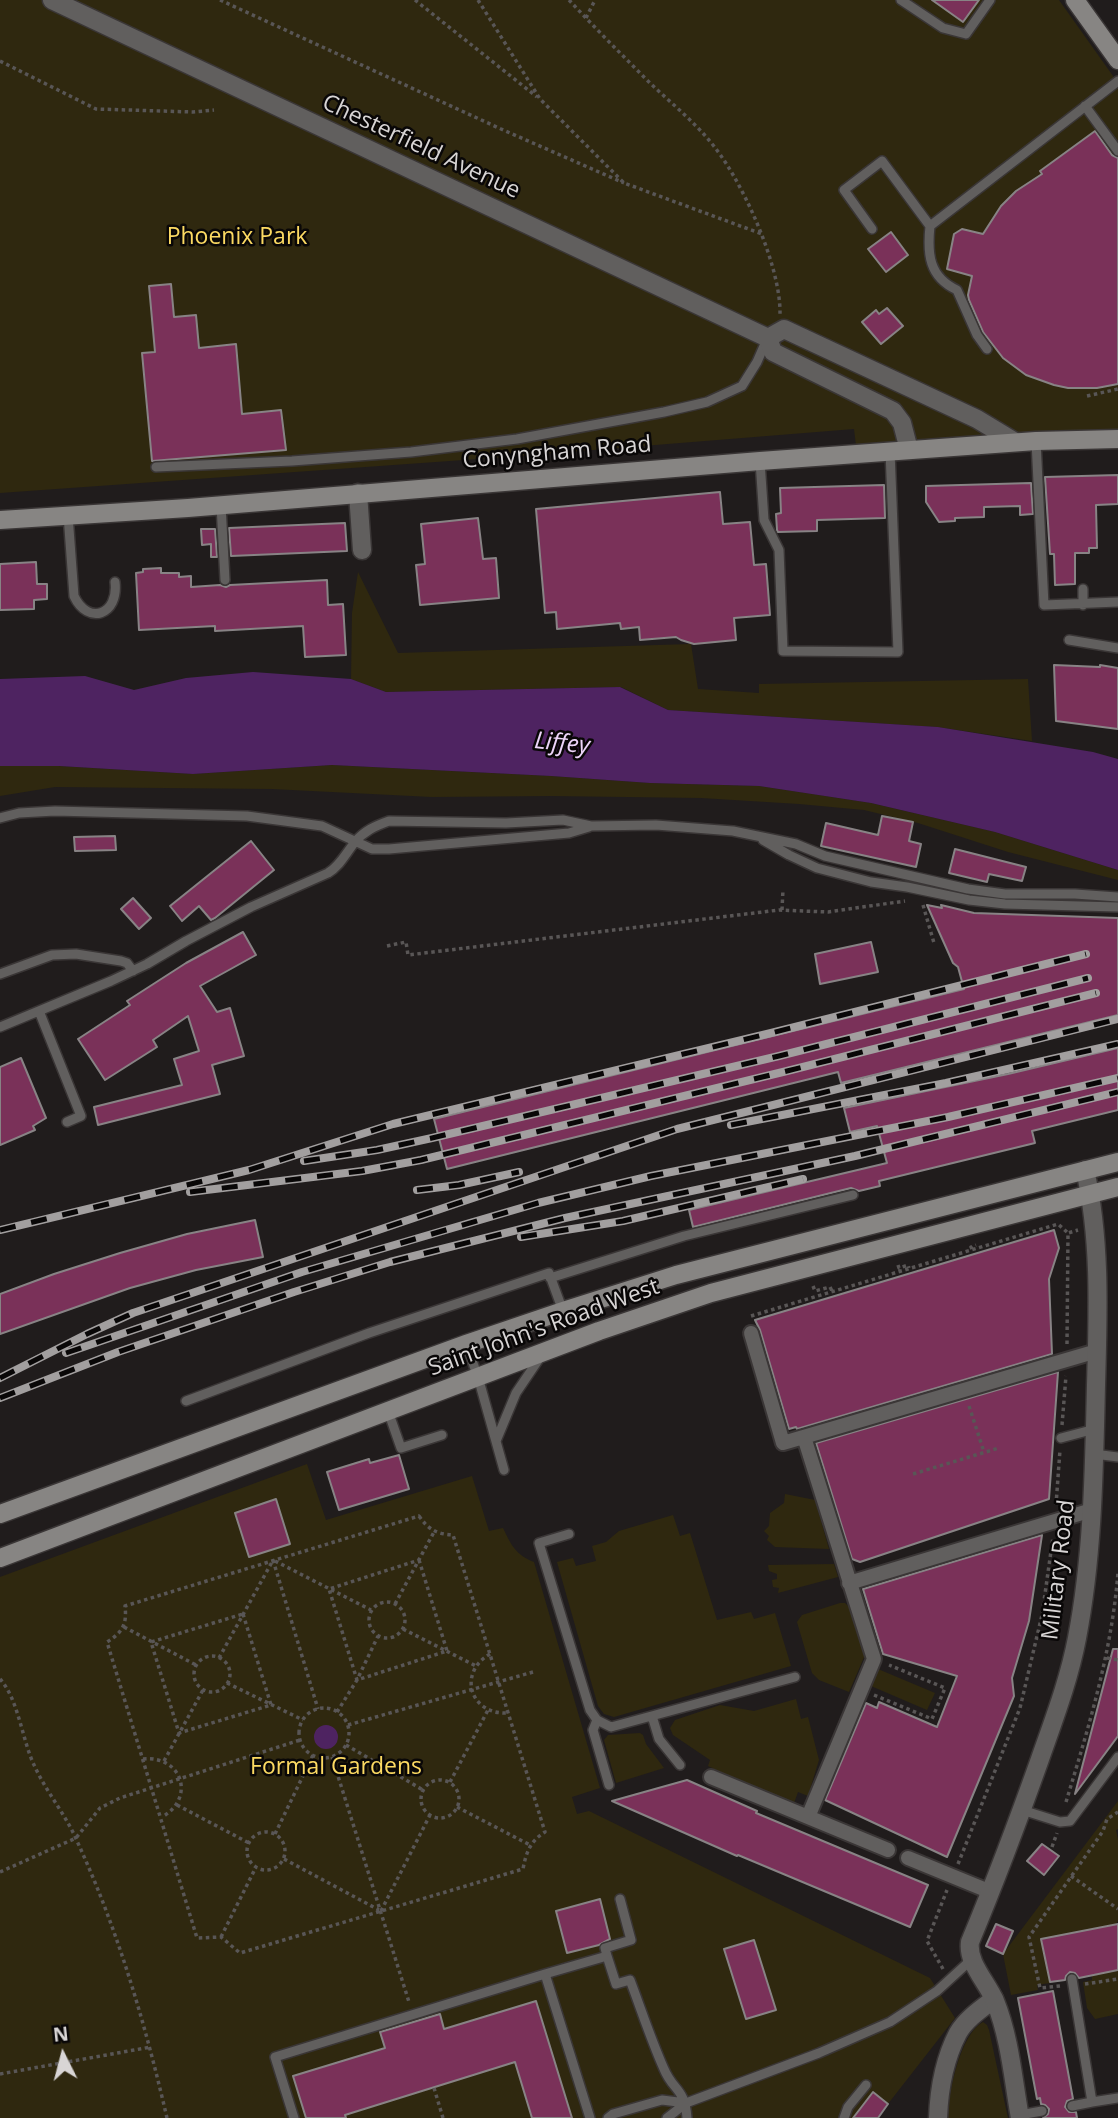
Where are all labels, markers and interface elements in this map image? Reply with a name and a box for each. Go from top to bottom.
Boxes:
street label: Chesterfield Avenue [318,89,524,205]
park label: Phoenix Park [167,223,307,251]
street label: Conyngham Road [461,431,653,475]
water label: Liffey [533,727,591,761]
street label: Saint John's Road West [425,1273,663,1383]
street label: Military Road [1037,1498,1081,1642]
park label: Formal Gardens [250,1753,422,1781]
north arrow [28,2020,98,2090]
text: N [52,2020,70,2048]

